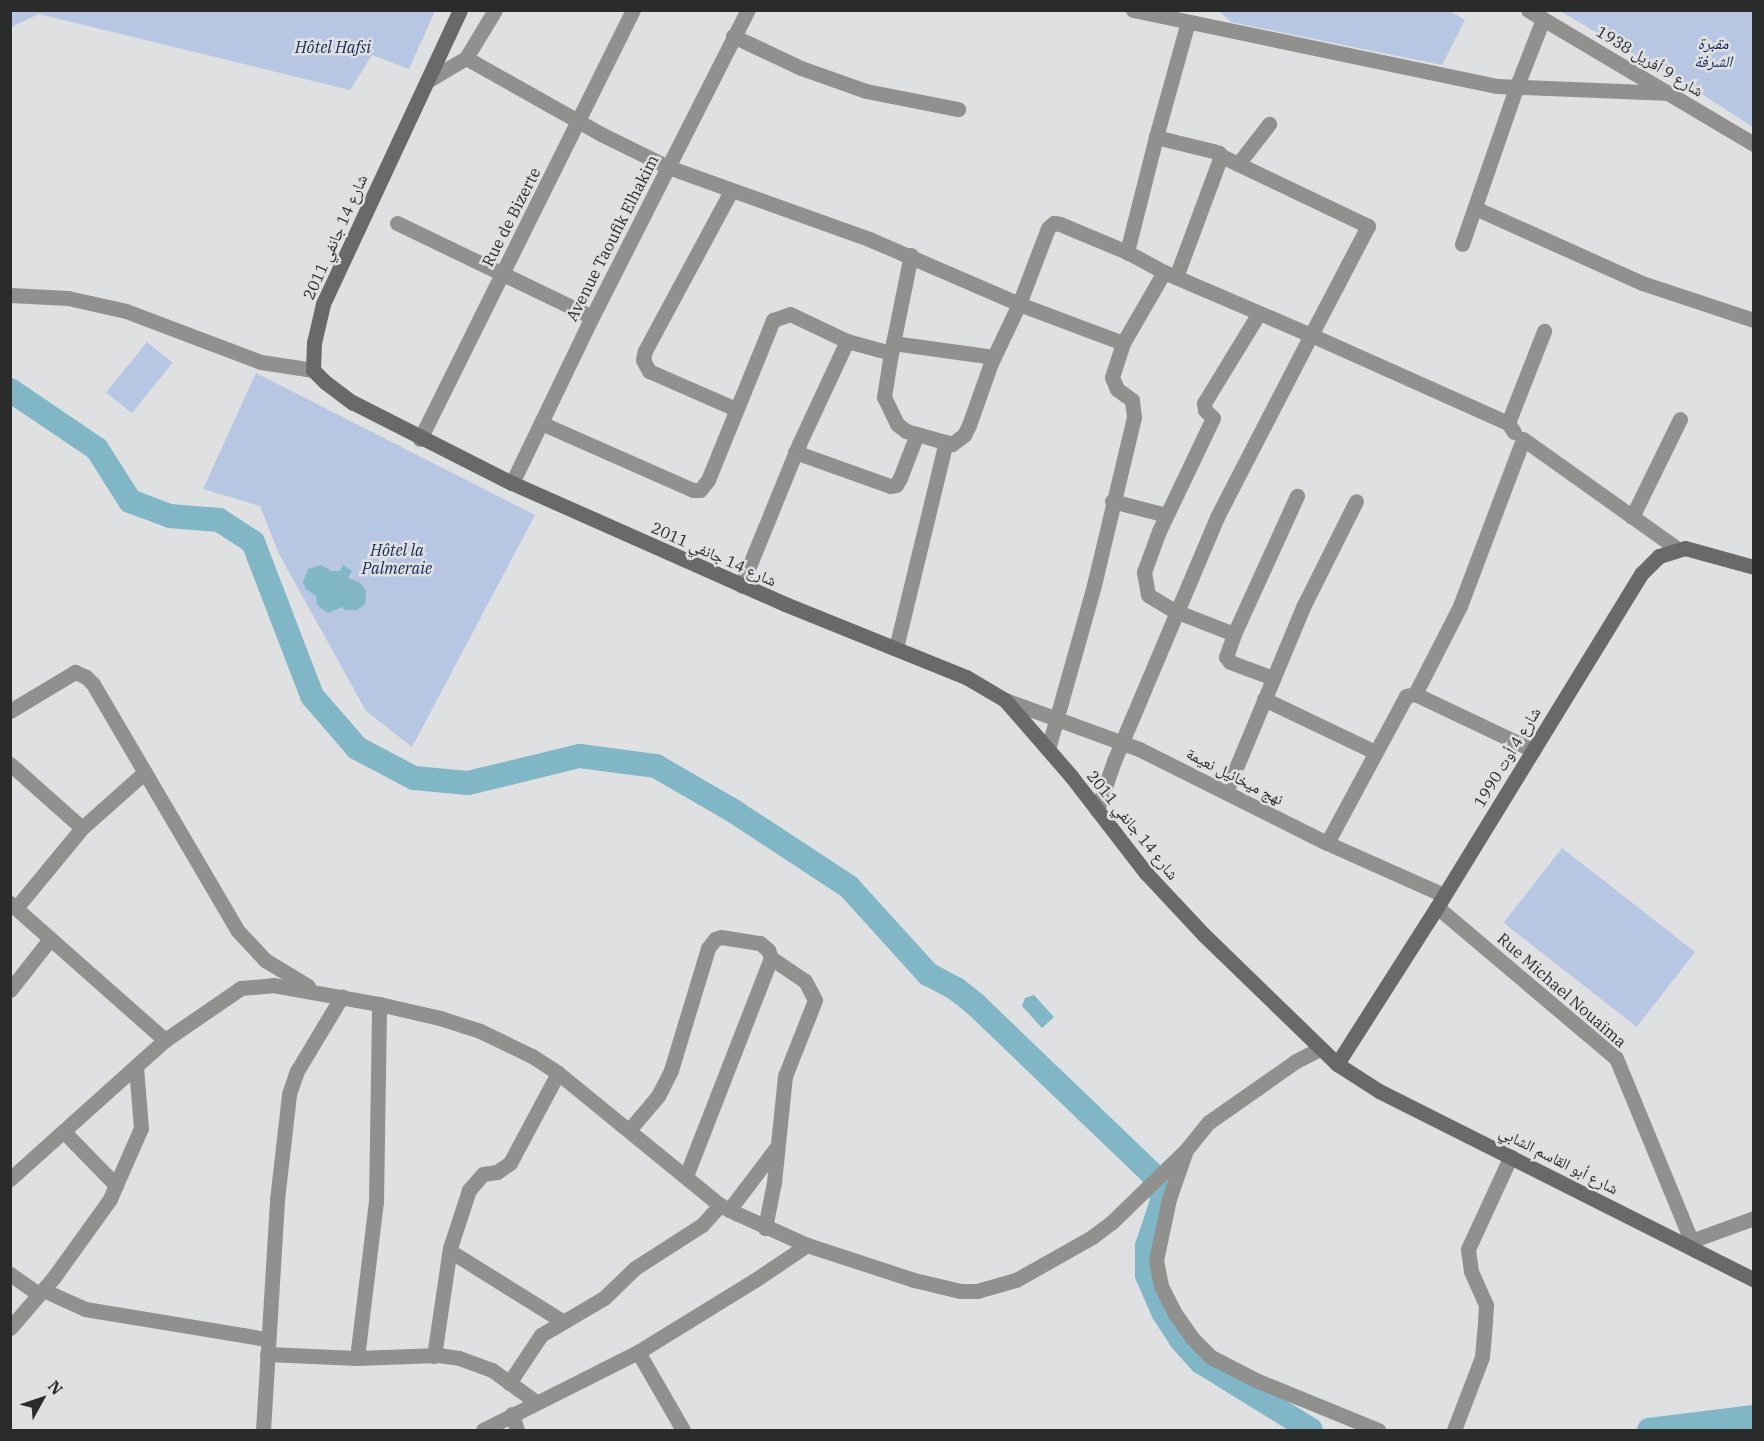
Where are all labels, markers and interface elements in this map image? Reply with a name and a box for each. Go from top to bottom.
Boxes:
street label: شارع 9 أفريل 1938 [1593,21,1707,101]
park label: مقبرة الشرفة [1694,33,1732,71]
park label: Hôtel Hafsi [295,37,371,57]
street label: Avenue Taoufik Elhakim [562,152,662,324]
street label: Rue de Bizerte [478,164,544,270]
street label: شارع 14 جانفي 2011 [299,171,371,303]
street label: شارع 14 جانفي 2011 [648,518,780,590]
park label: Hôtel la Palmeraie [362,540,432,578]
street label: شارع 4 أوت 1990 [1470,704,1544,810]
street label: نهج ميخائيل نعيمة [1183,743,1287,809]
street label: شارع 14 جانفي 2011 [1083,767,1183,883]
street label: Rue Michael Nouaïma [1493,929,1631,1051]
street label: شارع أبو القاسم الشابي [1496,1122,1622,1198]
north arrow [12,1369,72,1429]
text: N [44,1376,68,1399]

